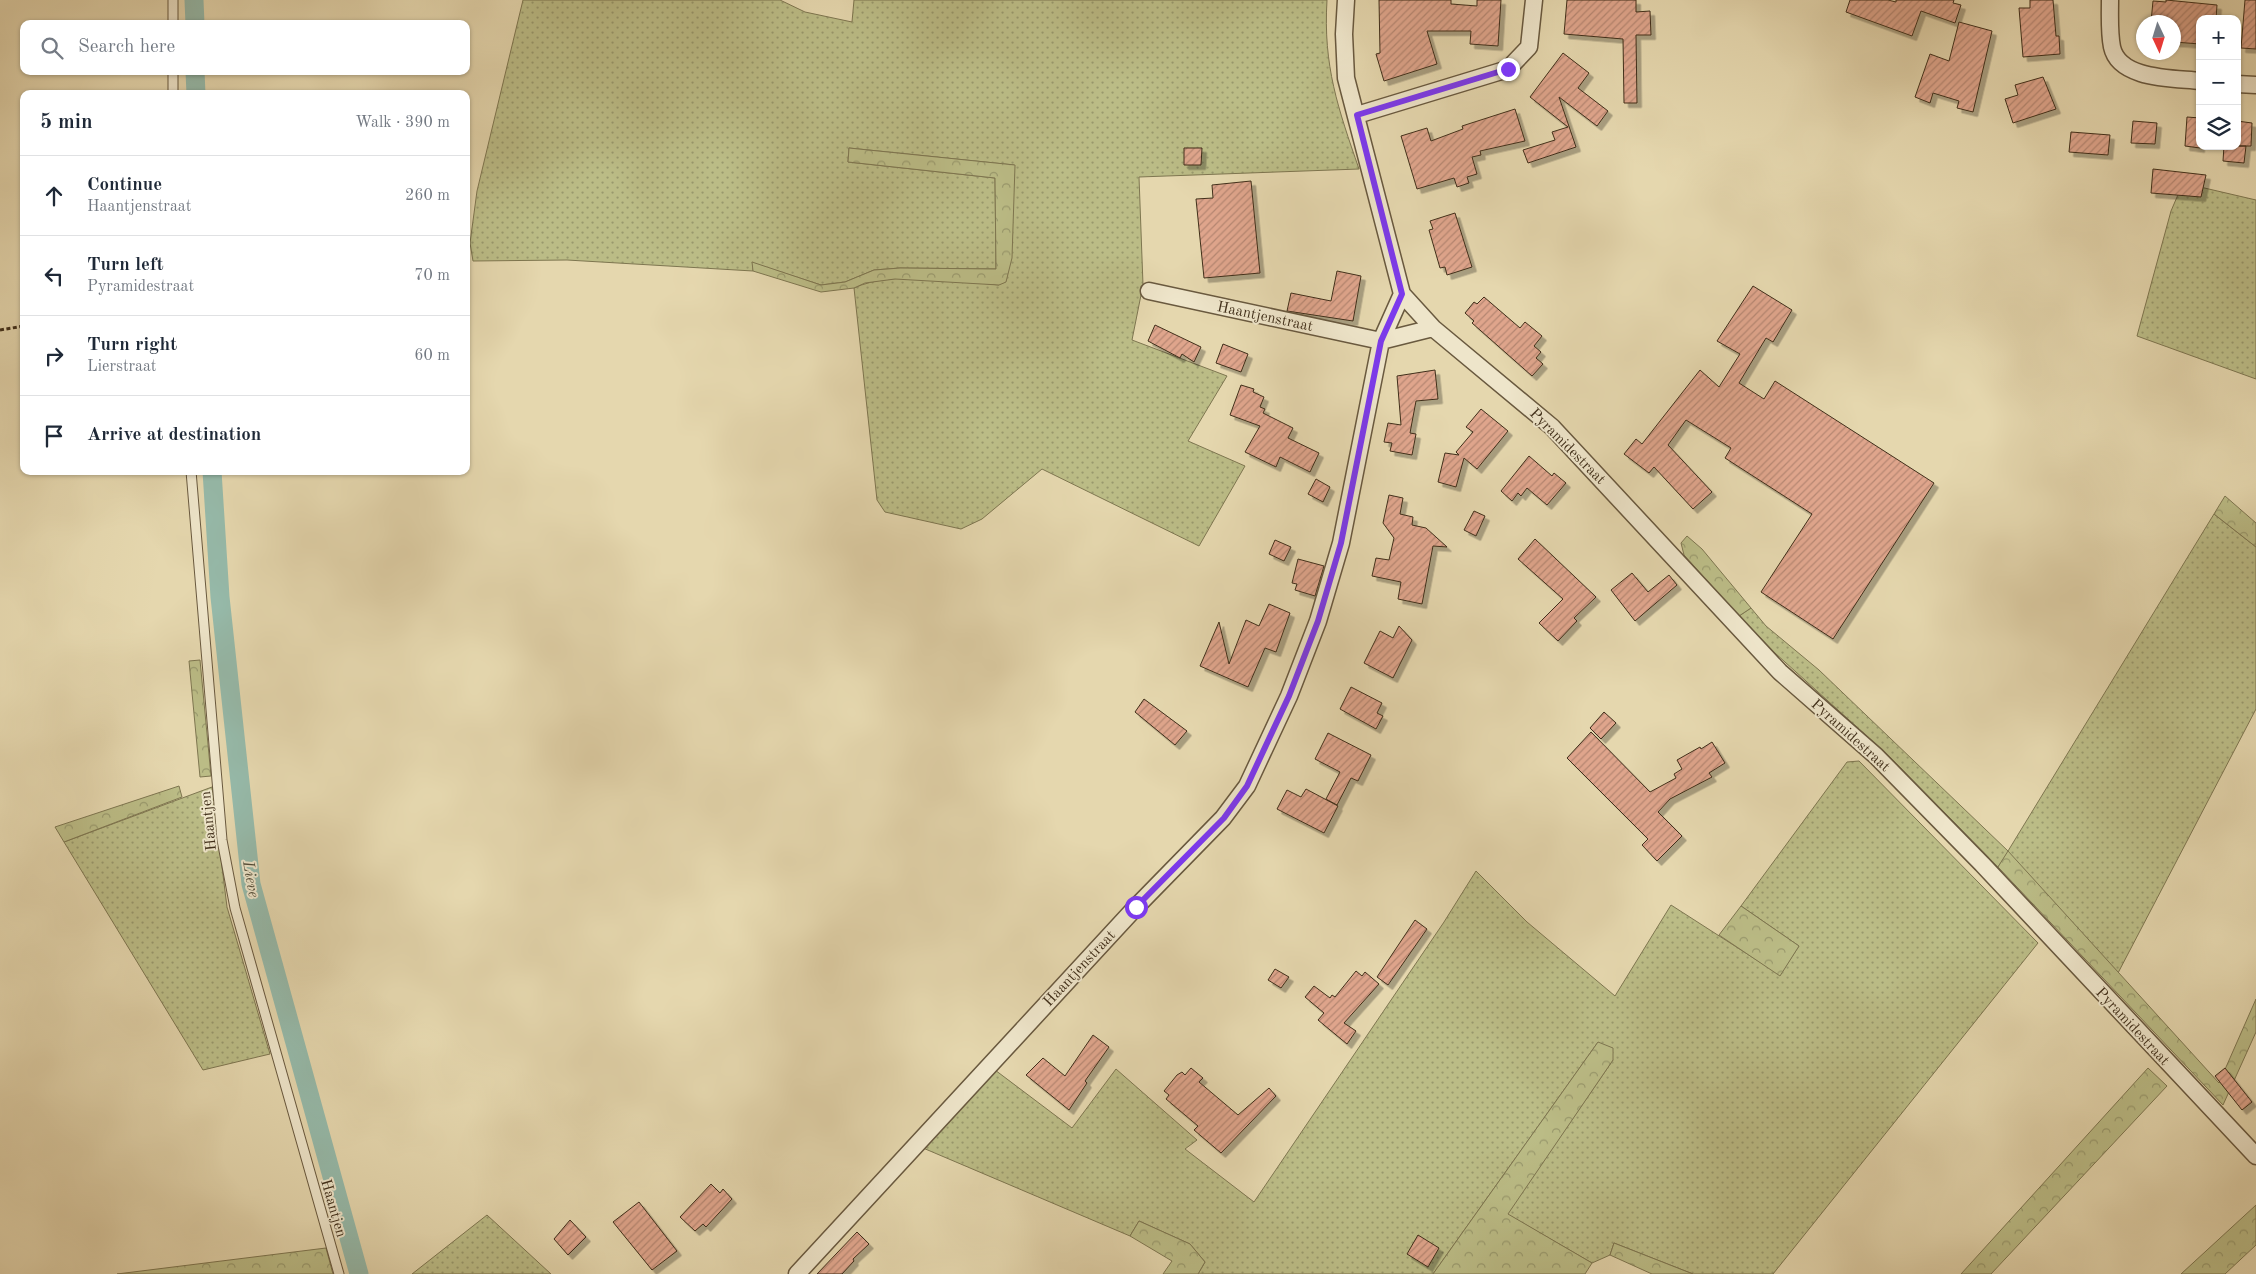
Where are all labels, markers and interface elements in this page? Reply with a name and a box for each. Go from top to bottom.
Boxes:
north arrow [2136,15,2181,60]
map controls [2196,15,2241,150]
button: + [2196,15,2241,60]
search box [20,20,470,75]
icon: search [38,34,66,62]
text: Search here [78,38,175,57]
route end [1497,58,1520,81]
button: − [2196,60,2241,105]
button: layers [2196,105,2241,150]
text: 5 min [40,112,93,133]
text: Walk · 390 m [355,115,450,131]
text: Continue [87,176,162,195]
icon: ahead [40,182,68,210]
text: 260 m [405,188,450,204]
text: Haantjenstraat [87,199,191,215]
text: Turn left [87,256,164,275]
icon: left [40,262,68,290]
text: 70 m [414,268,450,284]
text: Pyramidestraat [87,279,194,295]
street label: Haantjenstraat [1215,300,1314,335]
text: Turn right [87,336,177,355]
icon: right [40,342,68,370]
text: 60 m [414,348,450,364]
text: Lierstraat [87,359,156,375]
street label: Pyramidestraat [1526,406,1608,488]
icon: arrive [40,422,68,450]
text: Arrive at destination [87,426,261,445]
street label: Pyramidestraat [1808,697,1892,775]
street label: Haantjen [199,790,220,851]
water label: Lieve [239,859,261,899]
route start [1125,896,1148,919]
street label: Haantjenstraat [1041,928,1119,1010]
street label: Pyramidestraat [2092,985,2172,1069]
street label: Haantjen [317,1178,348,1239]

